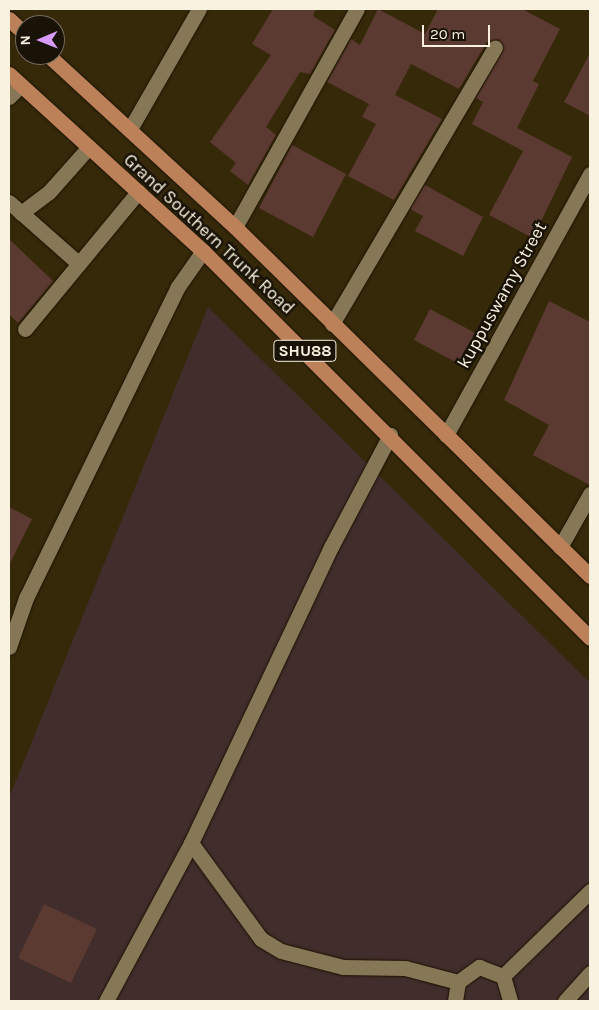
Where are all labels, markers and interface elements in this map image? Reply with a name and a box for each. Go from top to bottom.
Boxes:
north arrow [15,15,65,65]
scale bar [424,15,492,47]
text: 20 m [430,25,465,43]
text: N [17,35,34,45]
street label: Grand Southern Trunk Road [119,149,299,319]
street label: kuppuswamy Street [453,218,551,372]
road number: SHU88 [272,338,338,364]

